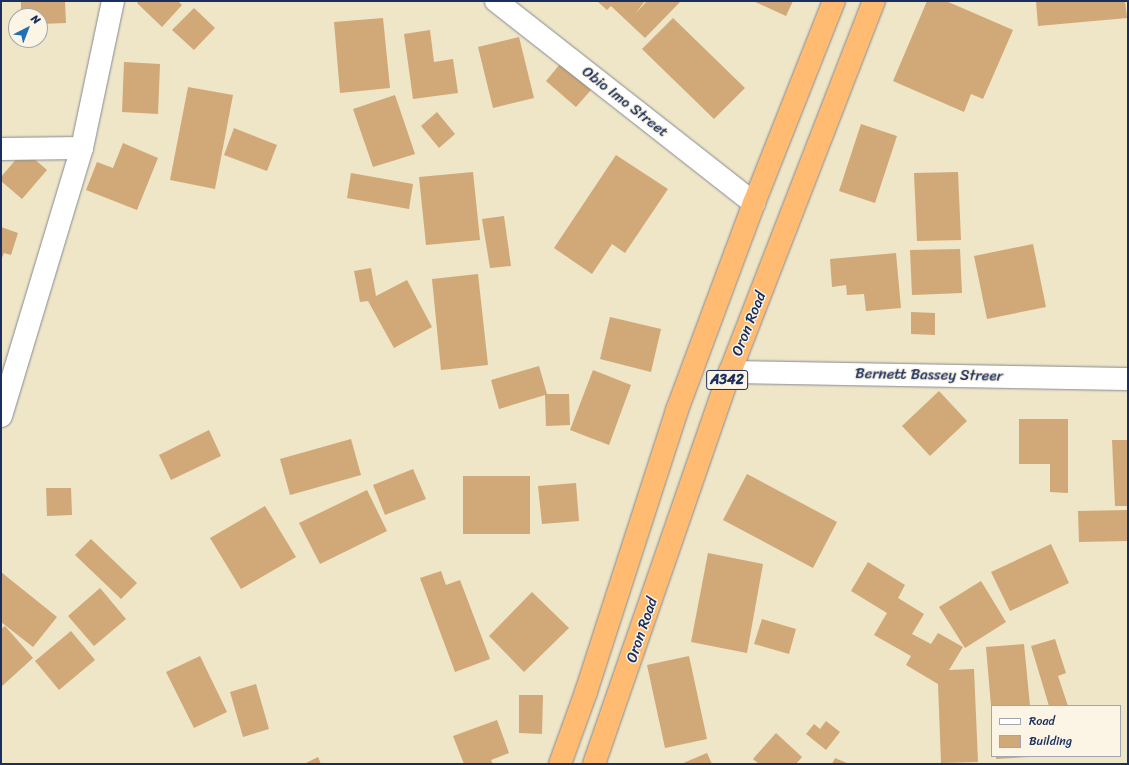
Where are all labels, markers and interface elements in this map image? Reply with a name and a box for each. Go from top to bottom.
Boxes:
north arrow [8,8,48,48]
text: N [27,10,45,29]
street label: Obio Imo Street [578,62,672,142]
street label: Oron Road [728,289,770,359]
street label: Bernett Bassey Streer [854,365,1004,385]
road number: A342 [706,368,748,392]
street label: Oron Road [622,595,662,665]
legend [991,705,1121,757]
text: Road [1029,710,1055,732]
text: Building [1029,730,1072,752]

